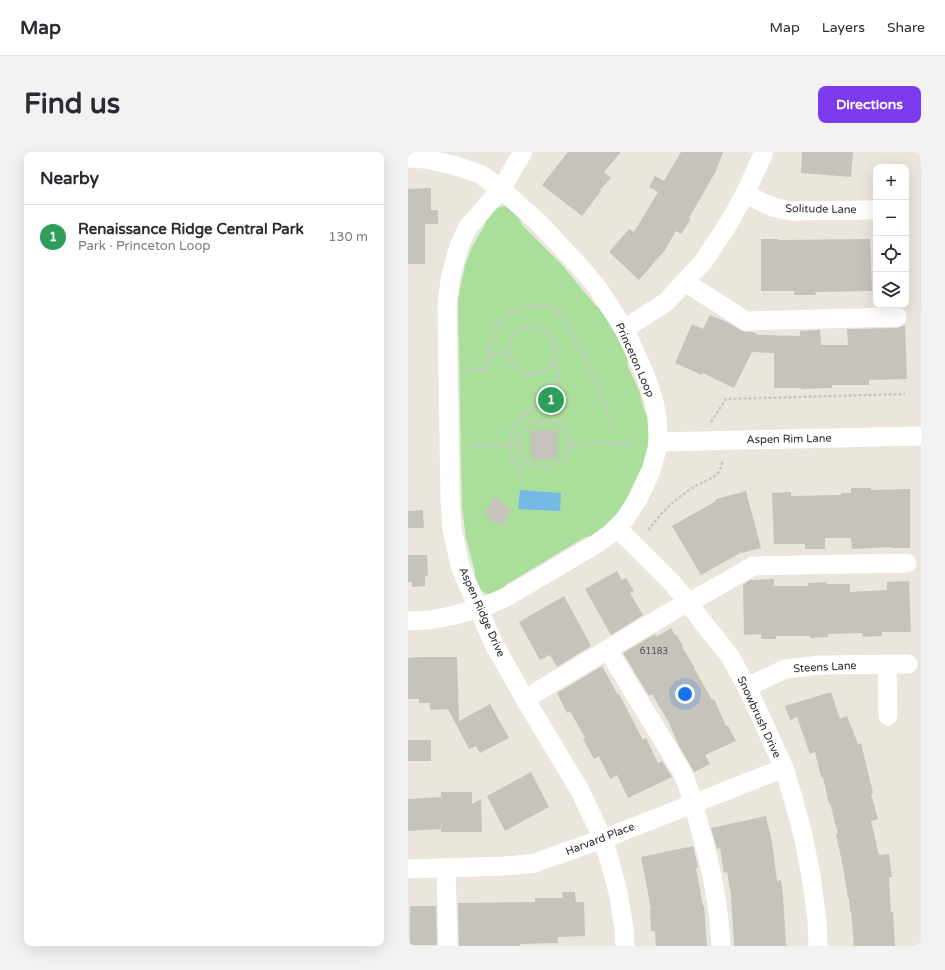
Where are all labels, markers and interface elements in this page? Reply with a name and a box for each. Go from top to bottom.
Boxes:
text: Map [20,17,61,39]
text: Map [770,19,800,36]
text: Layers [822,19,865,36]
text: Share [887,19,925,36]
button: Directions [818,86,921,123]
text: Find us [24,87,120,121]
map controls [873,164,909,308]
button: + [873,164,909,200]
text: Nearby [40,168,99,189]
button: − [873,200,909,236]
street label: Solitude Lane [785,202,857,216]
text: Renaissance Ridge Central Park [78,220,304,238]
text: 1 [49,229,57,245]
text: 130 m [328,229,368,245]
button: locate [873,236,909,272]
text: Park · Princeton Loop [78,238,210,254]
button: layers [873,272,909,308]
street label: Princeton Loop [613,321,657,399]
pin: 1 [538,385,564,415]
street label: Aspen Rim Lane [746,432,832,446]
street label: Aspen Ridge Drive [456,565,508,659]
house number: 61183 [640,646,668,657]
street label: Steens Lane [793,659,857,675]
street label: Snowbrush Drive [734,674,784,760]
your location [675,684,695,704]
street label: Harvard Place [564,820,636,858]

